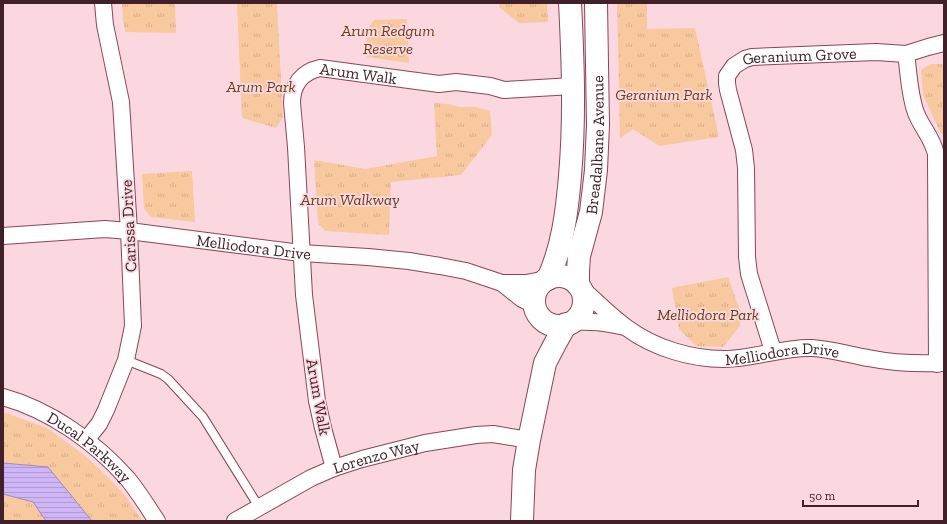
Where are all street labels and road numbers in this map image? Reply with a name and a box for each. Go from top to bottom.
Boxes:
street label: Geranium Grove [740,44,857,69]
street label: Arum Walk [319,59,399,88]
street label: Breadalbane Avenue [582,75,608,215]
street label: Carissa Drive [117,179,140,273]
street label: Melliodora Drive [195,231,311,264]
street label: Melliodora Drive [725,339,841,369]
street label: Arum Walk [302,357,335,438]
street label: Ducal Parkway [44,408,136,487]
street label: Lorenzo Way [330,436,422,478]

